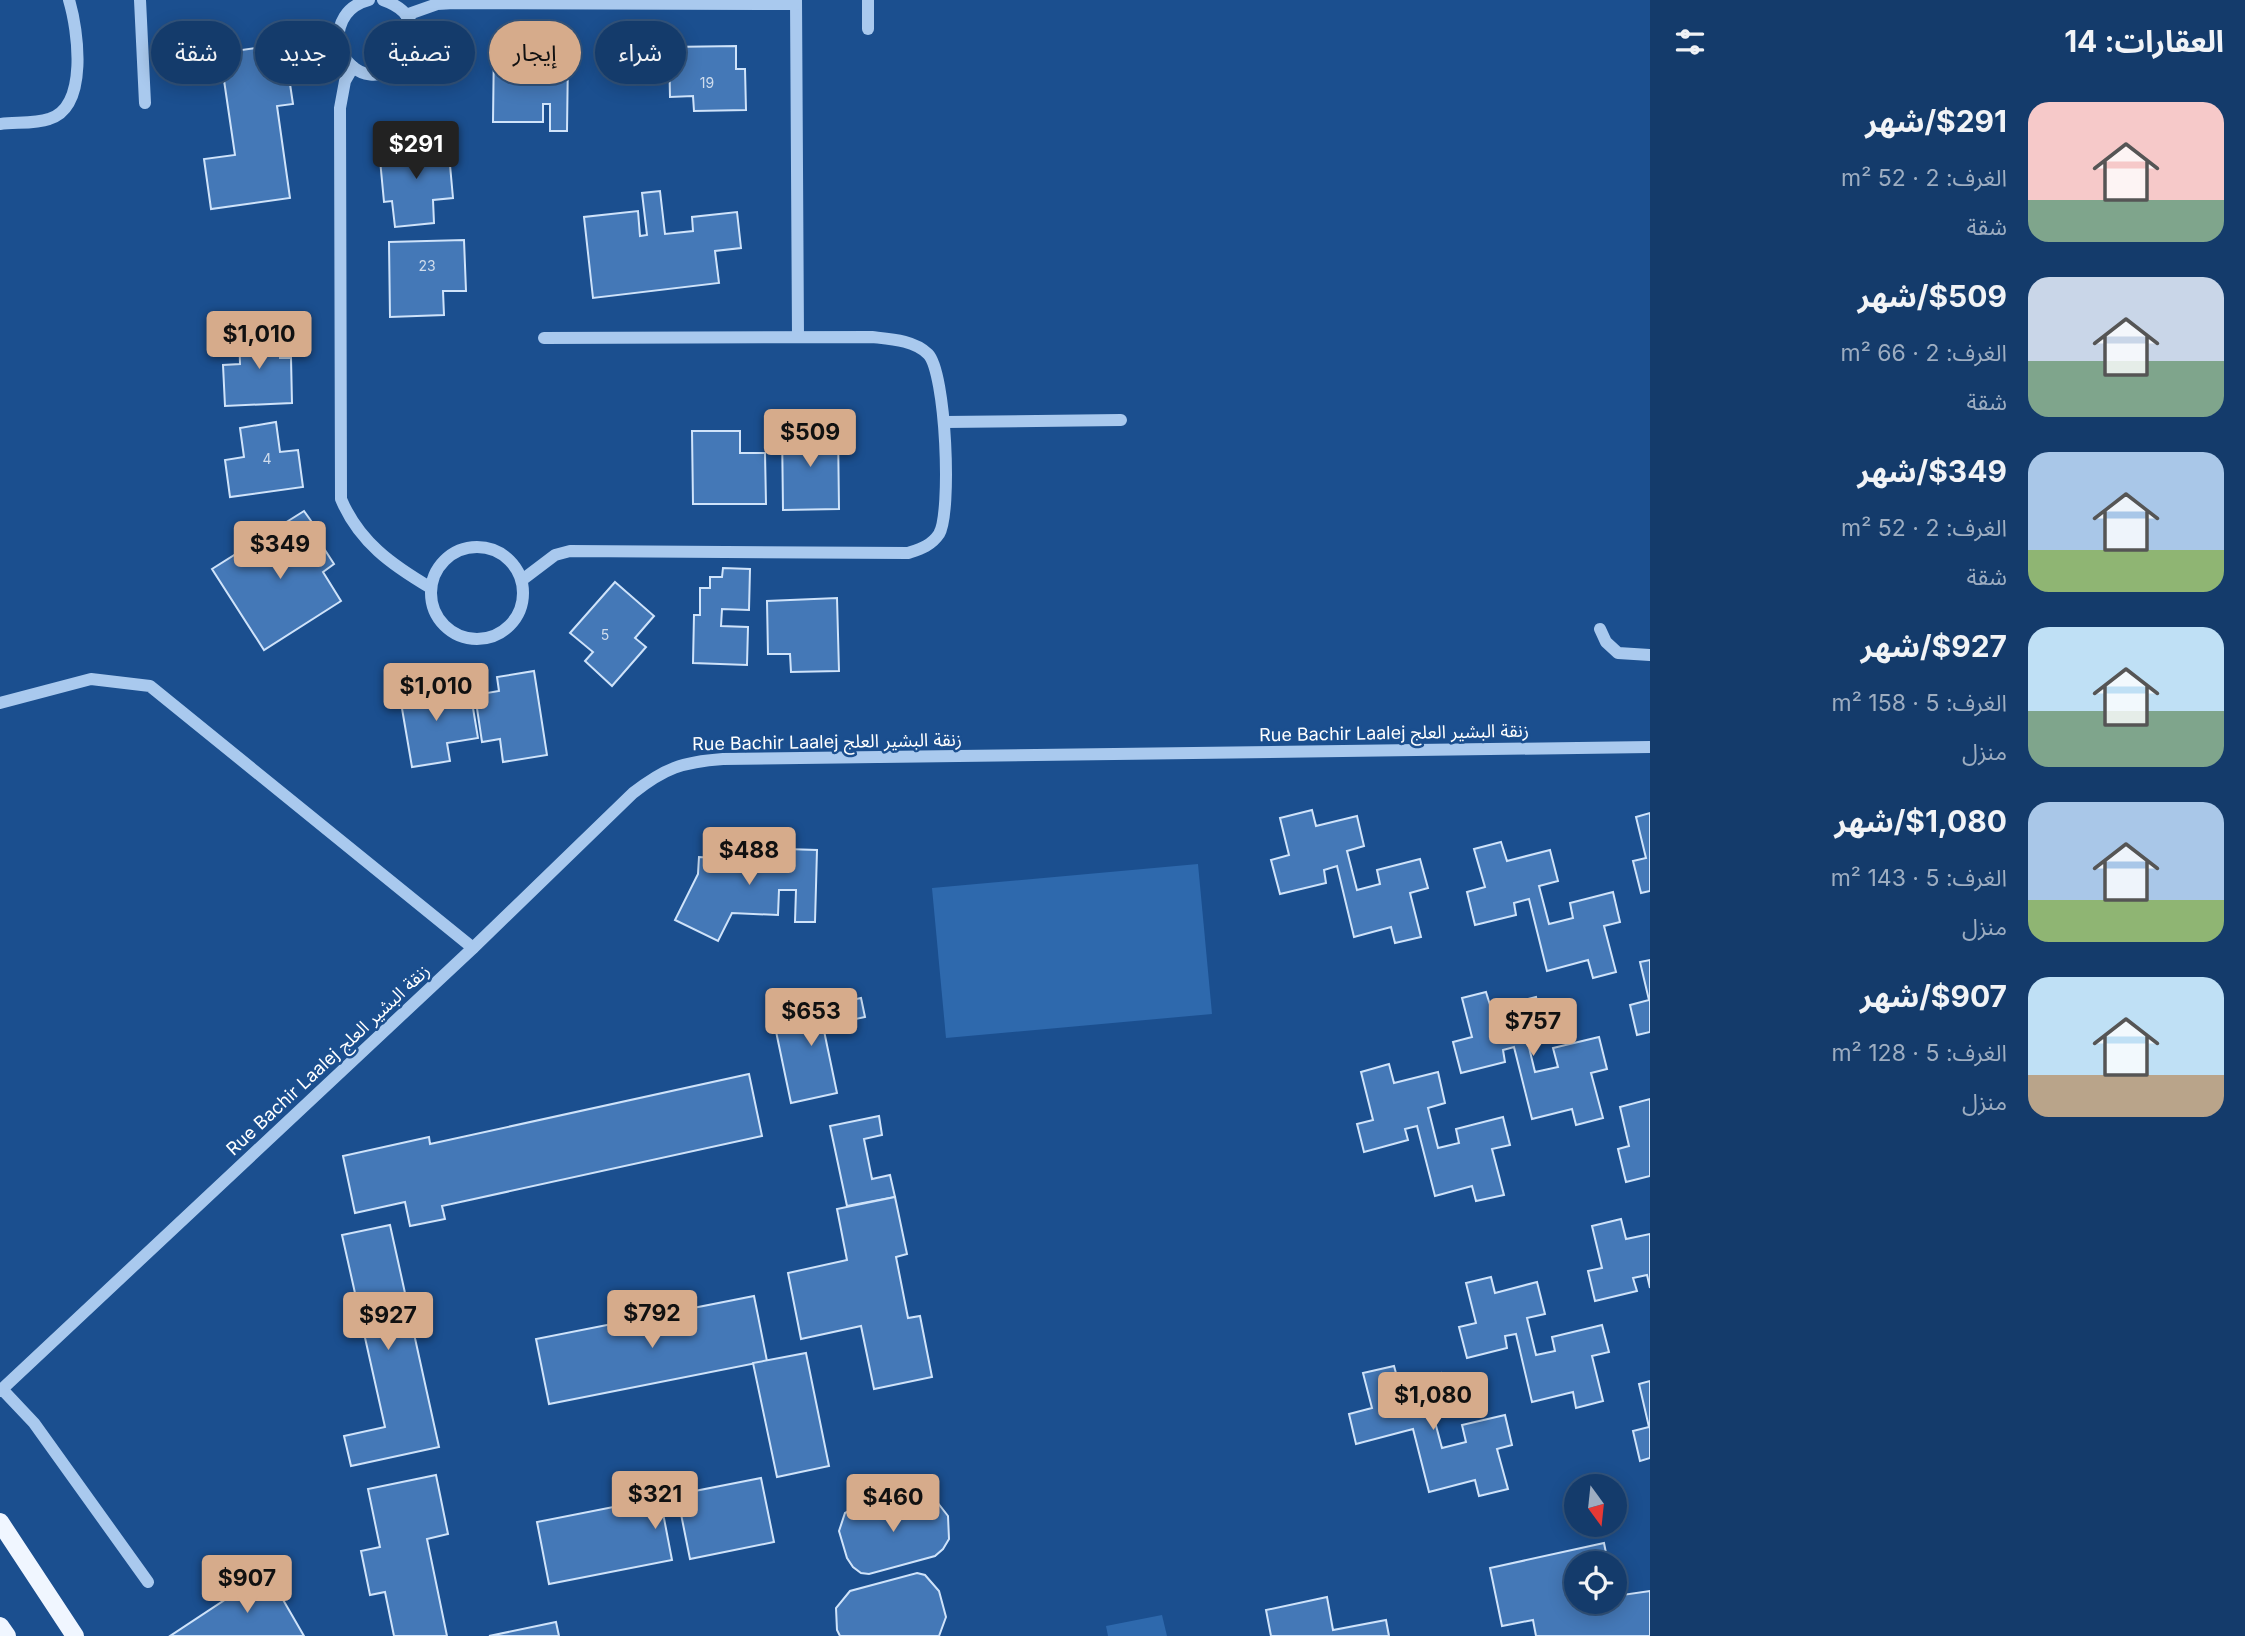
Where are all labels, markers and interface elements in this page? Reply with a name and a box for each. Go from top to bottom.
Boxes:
chip: شقة [151,21,241,84]
chip: جديد [255,21,350,84]
chip: تصفية [364,21,475,84]
chip: إيجار [489,21,581,84]
chip: شراء [595,21,686,84]
icon: filters [1671,23,1709,61]
text: العقارات: 14 [2064,23,2224,59]
house number: 19 [700,74,714,91]
text: $291/شهر [1865,103,2007,139]
pin: $291 [375,122,457,181]
text: $291 [389,130,443,158]
icon: home [2084,130,2168,214]
text: الغرف: 2 · 52 m² [1841,164,2007,192]
text: شقة [1966,213,2007,241]
house number: 23 [418,257,436,274]
text: $509/شهر [1858,278,2007,314]
icon: home [2084,305,2168,389]
pin: $1,010 [202,312,316,371]
text: $1,010 [223,320,295,348]
text: الغرف: 2 · 66 m² [1841,339,2007,367]
text: شقة [1966,388,2007,416]
pin: $509 [769,410,851,469]
text: $509 [780,418,840,446]
house number: 4 [262,450,272,467]
text: $349/شهر [1857,453,2007,489]
icon: home [2084,480,2168,564]
text: الغرف: 2 · 52 m² [1841,514,2007,542]
pin: $349 [239,522,321,581]
text: $349 [250,530,310,558]
text: شقة [1966,563,2007,591]
house number: 5 [601,626,609,643]
text: $927/شهر [1861,628,2007,664]
icon: home [2084,655,2168,739]
pin: $1,010 [379,664,493,723]
text: $1,010 [400,672,472,700]
text: الغرف: 5 · 158 m² [1832,689,2007,717]
street label: Rue Bachir Laalej زنقة البشير العلج [1259,720,1529,748]
street label: Rue Bachir Laalej زنقة البشير العلج [692,729,962,757]
text: منزل [1962,738,2007,766]
text: $1,080/شهر [1835,803,2007,839]
pin: $488 [708,828,790,887]
icon: home [2084,830,2168,914]
text: $488 [719,836,779,864]
text: الغرف: 5 · 143 m² [1831,864,2007,892]
text: منزل [1962,913,2007,941]
street label: Rue Bachir Laalej زنقة البشير العلج [222,960,436,1162]
text: $907/شهر [1860,978,2007,1014]
pin: $653 [770,988,852,1048]
text: $653 [781,997,841,1025]
pin: $757 [1492,998,1574,1058]
icon: home [2084,1005,2168,1089]
text: $757 [1505,1007,1561,1035]
text: الغرف: 5 · 128 m² [1831,1039,2007,1067]
text: منزل [1962,1088,2007,1116]
pin: $792 [611,1290,693,1350]
pin: $927 [347,1292,429,1352]
text: $792 [623,1299,681,1327]
text: $927 [359,1301,417,1329]
pin: $1,080 [1376,1372,1490,1432]
text: $1,080 [1394,1381,1472,1409]
pin: $321 [614,1472,696,1531]
pin: $460 [852,1474,934,1534]
north arrow [1564,1474,1628,1536]
map controls [1564,1474,1627,1614]
text: $321 [628,1480,682,1508]
text: $460 [862,1483,924,1511]
button: locate [1564,1551,1627,1614]
pin: $907 [206,1556,288,1615]
text: $907 [218,1564,276,1592]

